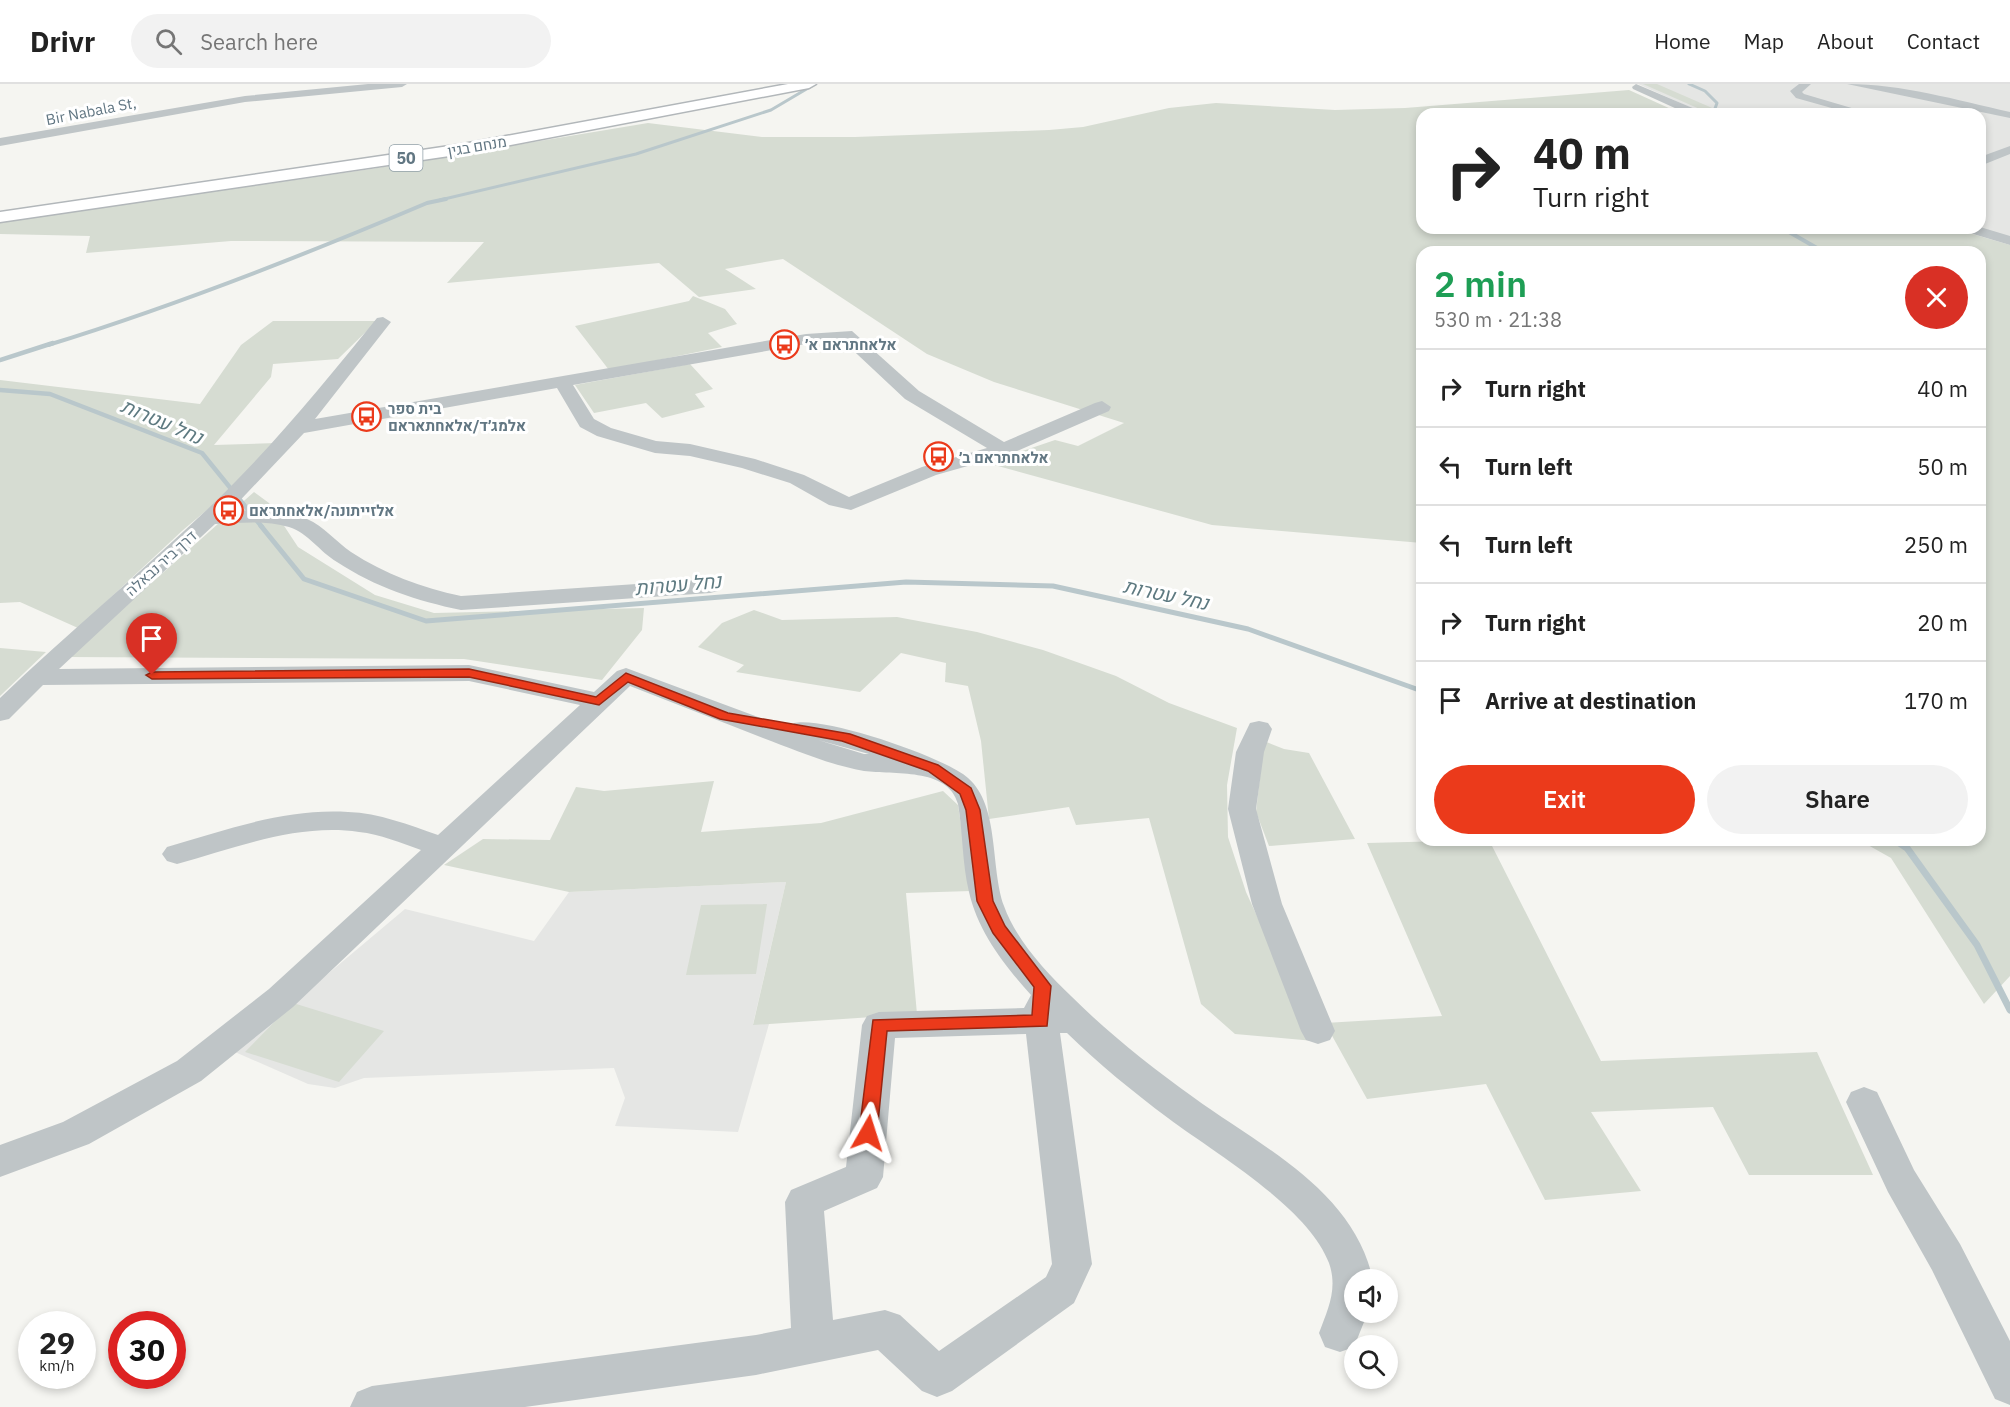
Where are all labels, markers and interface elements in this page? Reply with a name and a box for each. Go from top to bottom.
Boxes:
search box [131,14,551,68]
text: Drivr [30,23,95,60]
icon: search [152,25,185,58]
text: Search here [200,27,318,56]
text: Home [1654,27,1711,55]
text: Map [1744,27,1784,55]
text: About [1817,27,1874,55]
text: Contact [1907,27,1980,55]
street label: Bir Nabala St, [44,93,138,129]
text: 40 m [1533,126,1631,181]
street label: מנחם בגין [446,131,508,161]
icon: right [1434,132,1512,210]
road number: 50 [390,145,422,171]
text: Turn right [1533,179,1650,214]
text: 2 min [1434,260,1527,307]
button: close [1905,266,1968,329]
text: 530 m · 21:38 [1434,306,1562,333]
bus stop icon: אלאחתראם א׳ [768,328,800,360]
place label: אלאחתראם א׳ [805,335,897,354]
icon: right [1434,372,1467,405]
text: Turn right [1485,374,1586,403]
text: 40 m [1917,374,1968,403]
water label: נחל עטרות [117,392,209,451]
place label: בית ספר אלמג׳ד/אלאחתאראם [388,399,526,435]
bus stop icon: בית ספר אלמג׳ד/אלאחתאראם [351,401,383,433]
bus stop icon: אלאחתראם ב׳ [922,441,954,473]
place label: אלאחתראם ב׳ [959,448,1049,467]
icon: left [1434,450,1467,483]
text: Turn left [1485,452,1573,481]
text: 50 m [1917,452,1968,481]
bus stop icon: אלזייתונה/אלאחתראם [212,494,244,526]
place label: אלזייתונה/אלאחתראם [249,501,394,520]
street label: דרך ביר נבאלה [122,526,201,600]
icon: left [1434,528,1467,561]
text: Turn left [1485,530,1573,559]
text: 250 m [1904,530,1968,559]
water label: נחל עטרות [634,567,724,601]
water label: נחל עטרות [1121,572,1213,617]
icon: right [1434,606,1467,639]
text: Turn right [1485,608,1586,637]
text: 20 m [1917,608,1968,637]
pin [126,613,177,675]
icon: arrive [135,622,168,655]
icon: arrive [1434,684,1467,717]
text: Arrive at destination [1485,686,1696,715]
text: 170 m [1904,686,1968,715]
button: Exit [1434,765,1695,834]
button: Share [1707,765,1968,834]
position arrow [836,1101,900,1165]
map controls [1344,1269,1398,1389]
button: sound [1344,1269,1398,1323]
speed limit sign: 30 [108,1311,186,1389]
text: 29 [39,1323,75,1362]
button: search [1344,1335,1398,1389]
text: km/h [39,1356,75,1375]

